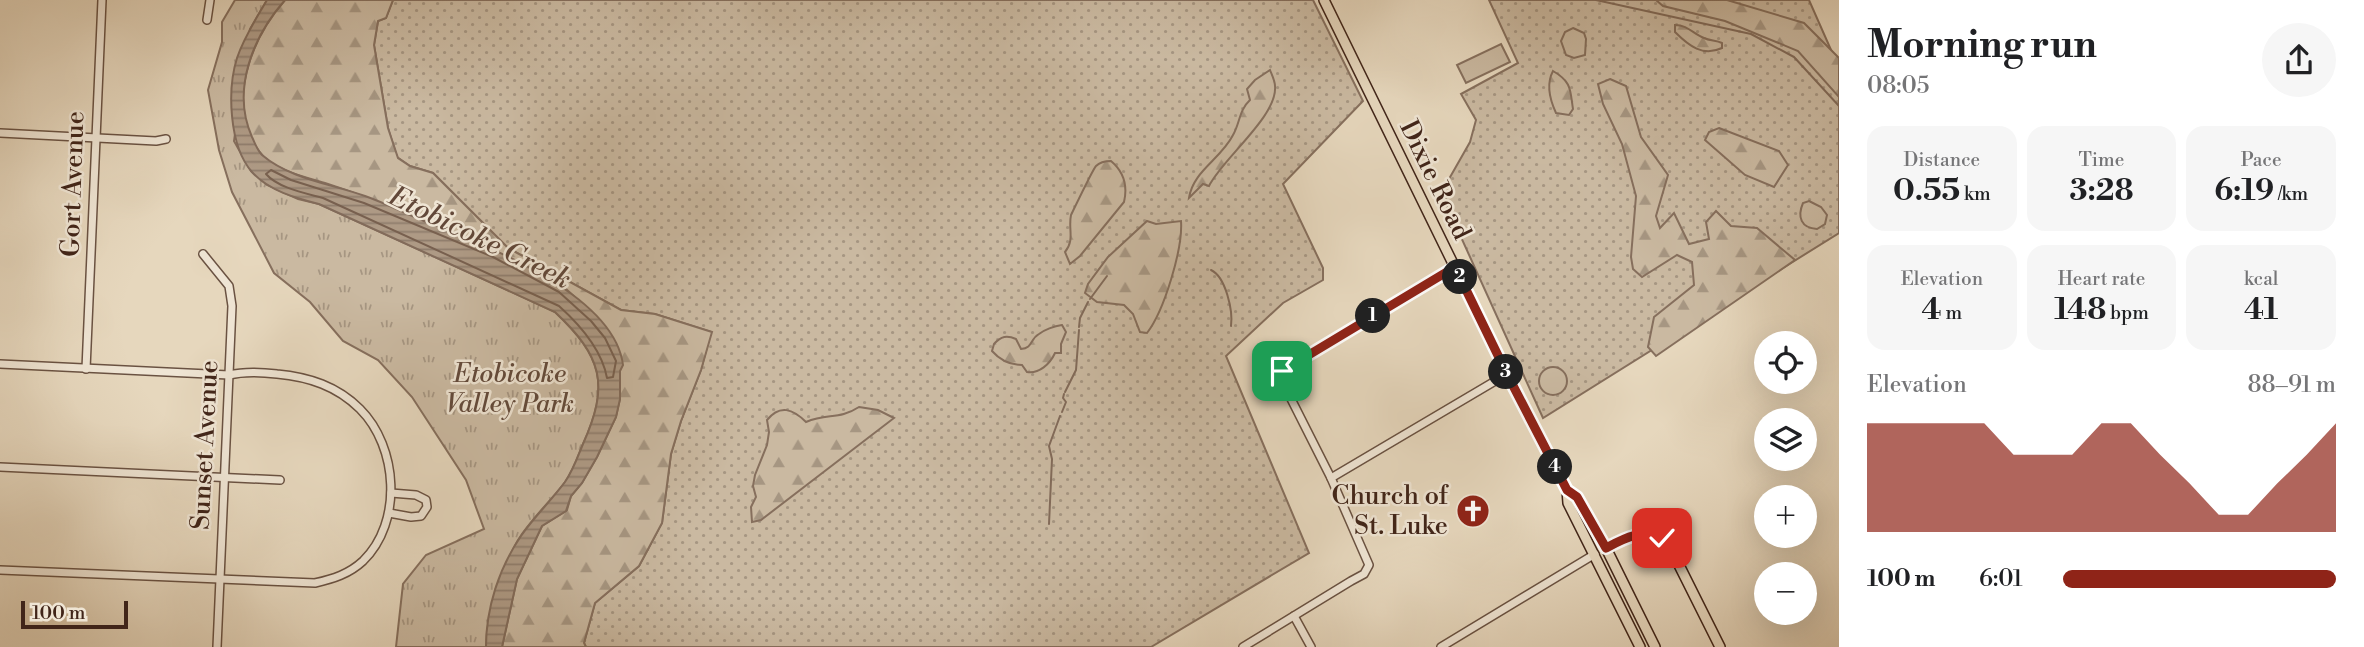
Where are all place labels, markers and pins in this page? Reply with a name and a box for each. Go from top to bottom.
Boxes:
pin: 2 [1442,260,1478,294]
pin: 1 [1356,298,1390,334]
pin [1252,341,1312,401]
pin: 3 [1488,354,1524,390]
pin: 4 [1538,449,1572,484]
place label: Church of St. Luke [1332,480,1450,542]
church icon: Church of St. Luke [1454,492,1492,530]
pin [1632,508,1692,568]

